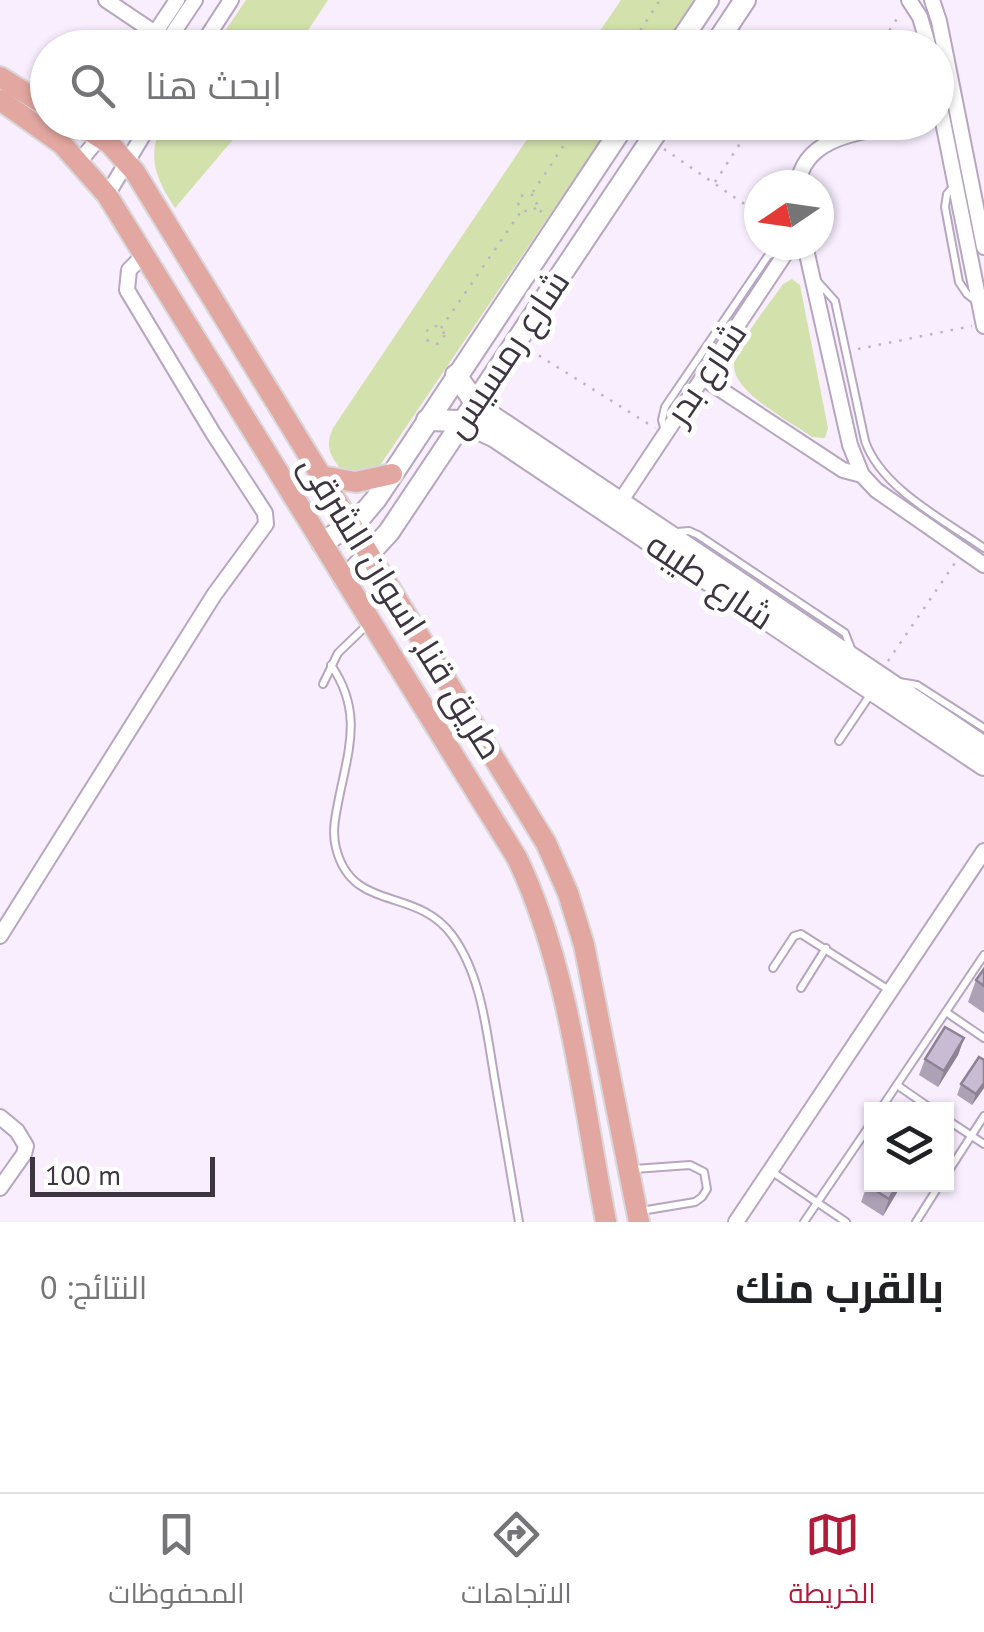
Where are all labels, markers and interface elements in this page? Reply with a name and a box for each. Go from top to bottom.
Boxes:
search box [30,30,954,140]
icon: search [65,58,120,113]
text: ابحث هنا [145,60,282,109]
north arrow [744,170,834,260]
street label: شارع رمسيس [433,261,580,447]
street label: شارع بدر [653,312,757,435]
street label: طريق قنا, اسوان الشرقى [289,446,514,767]
street label: شارع طيبه [637,521,783,640]
map controls [864,1102,954,1192]
button: layers [864,1102,954,1192]
scale bar [30,1152,215,1196]
text: 100 m [45,1156,121,1193]
text: بالقرب منك [735,1260,944,1315]
text: النتائج: 0 [40,1266,147,1308]
tab: المحفوظات [108,1507,245,1619]
tab: الاتجاهات [461,1507,572,1619]
tab: الخريطة [788,1507,876,1619]

